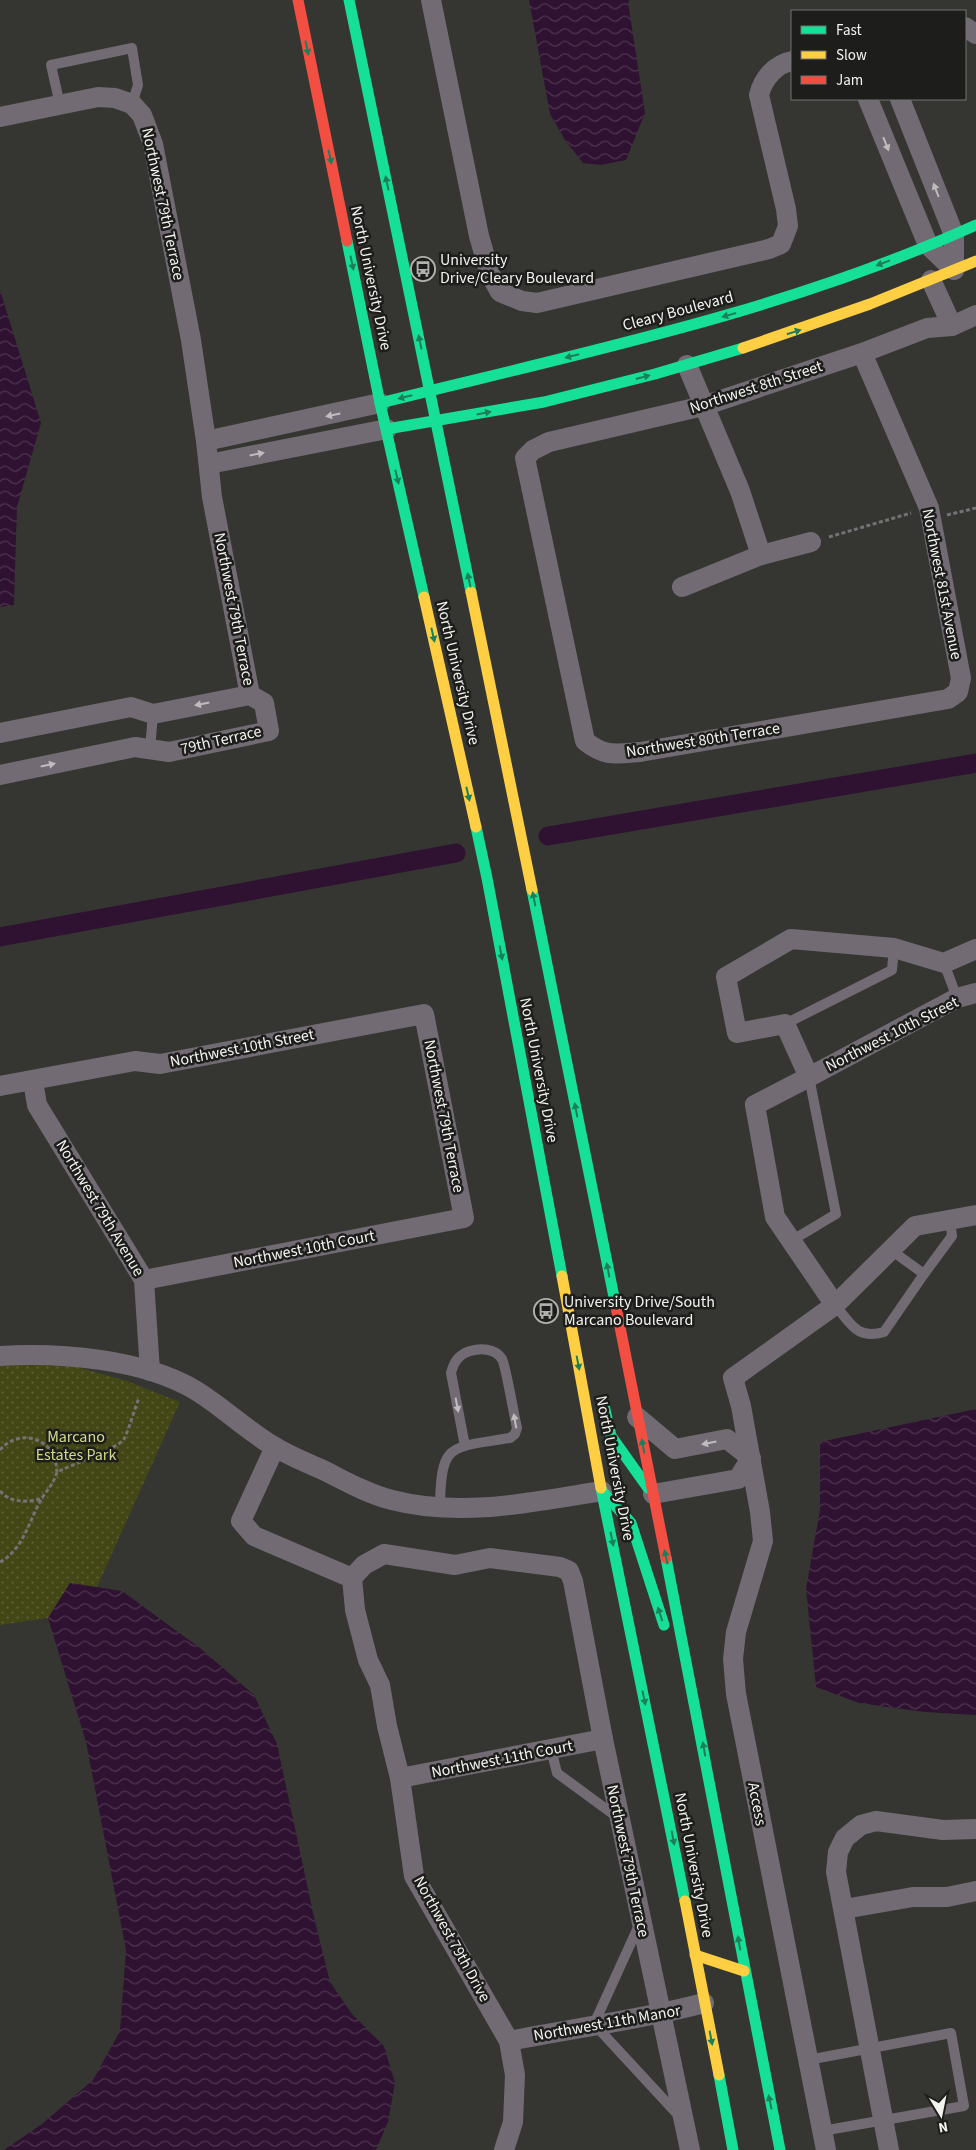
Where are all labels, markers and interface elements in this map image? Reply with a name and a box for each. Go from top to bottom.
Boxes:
legend [791,10,966,100]
text: Fast [836,20,862,41]
one-way arrow [304,40,312,56]
text: Slow [836,45,867,66]
text: Jam [836,70,863,91]
street label: Northwest 79th Terrace [136,126,190,282]
one-way arrow [883,137,891,151]
one-way arrow [326,149,334,165]
one-way arrow [383,176,391,191]
one-way arrow [932,182,939,197]
street label: North University Drive [345,204,397,352]
place label: University Drive/Cleary Boulevard [440,249,594,289]
one-way arrow [348,256,356,271]
bus stop icon: University Drive/Cleary Boulevard [410,256,436,282]
one-way arrow [875,259,890,267]
street label: Cleary Boulevard [620,286,736,336]
one-way arrow [721,311,736,319]
one-way arrow [787,328,802,335]
one-way arrow [415,334,423,350]
one-way arrow [564,352,579,360]
street label: Northwest 8th Street [687,355,826,419]
one-way arrow [635,373,650,381]
one-way arrow [397,393,412,401]
one-way arrow [477,409,492,417]
one-way arrow [325,411,341,419]
one-way arrow [249,450,264,458]
one-way arrow [394,469,402,485]
street label: Northwest 81st Avenue [917,507,967,661]
street label: Northwest 79th Terrace [208,531,260,687]
one-way arrow [464,571,472,587]
street label: North University Drive [431,599,485,747]
one-way arrow [429,628,437,643]
one-way arrow [195,700,210,708]
street label: Northwest 80th Terrace [625,717,782,763]
street label: 79th Terrace [178,720,264,760]
one-way arrow [40,761,55,769]
one-way arrow [464,787,472,802]
one-way arrow [530,892,538,907]
one-way arrow [497,946,505,962]
street label: Northwest 10th Street [822,991,963,1077]
street label: North University Drive [514,996,564,1144]
street label: Northwest 10th Street [168,1023,317,1073]
street label: Northwest 79th Terrace [418,1038,470,1194]
one-way arrow [572,1103,580,1118]
street label: Northwest 79th Avenue [51,1136,150,1280]
street label: Northwest 10th Court [231,1224,377,1274]
one-way arrow [604,1262,612,1277]
place label: University Drive/South Marcano Boulevard [564,1291,715,1331]
bus stop icon: University Drive/South Marcano Boulevard [533,1298,559,1324]
one-way arrow [574,1355,582,1371]
street label: North University Drive [590,1394,640,1542]
one-way arrow [453,1397,461,1413]
one-way arrow [511,1413,519,1428]
park label: Marcano Estates Park [36,1426,116,1466]
one-way arrow [639,1438,647,1454]
one-way arrow [701,1439,716,1447]
one-way arrow [608,1531,616,1546]
one-way arrow [661,1549,669,1565]
one-way arrow [656,1606,663,1621]
one-way arrow [641,1690,649,1706]
street label: Northwest 11th Court [429,1734,575,1784]
one-way arrow [699,1741,707,1757]
street label: Access [742,1780,772,1828]
street label: Northwest 79th Terrace [601,1783,655,1939]
street label: North University Drive [669,1791,719,1939]
one-way arrow [669,1831,677,1847]
street label: Northwest 79th Drive [408,1872,496,2006]
one-way arrow [734,1934,742,1950]
street label: Northwest 11th Manor [532,1999,683,2047]
one-way arrow [707,2030,715,2045]
north arrow [916,2090,966,2140]
one-way arrow [766,2095,774,2110]
text: N [937,2116,949,2137]

